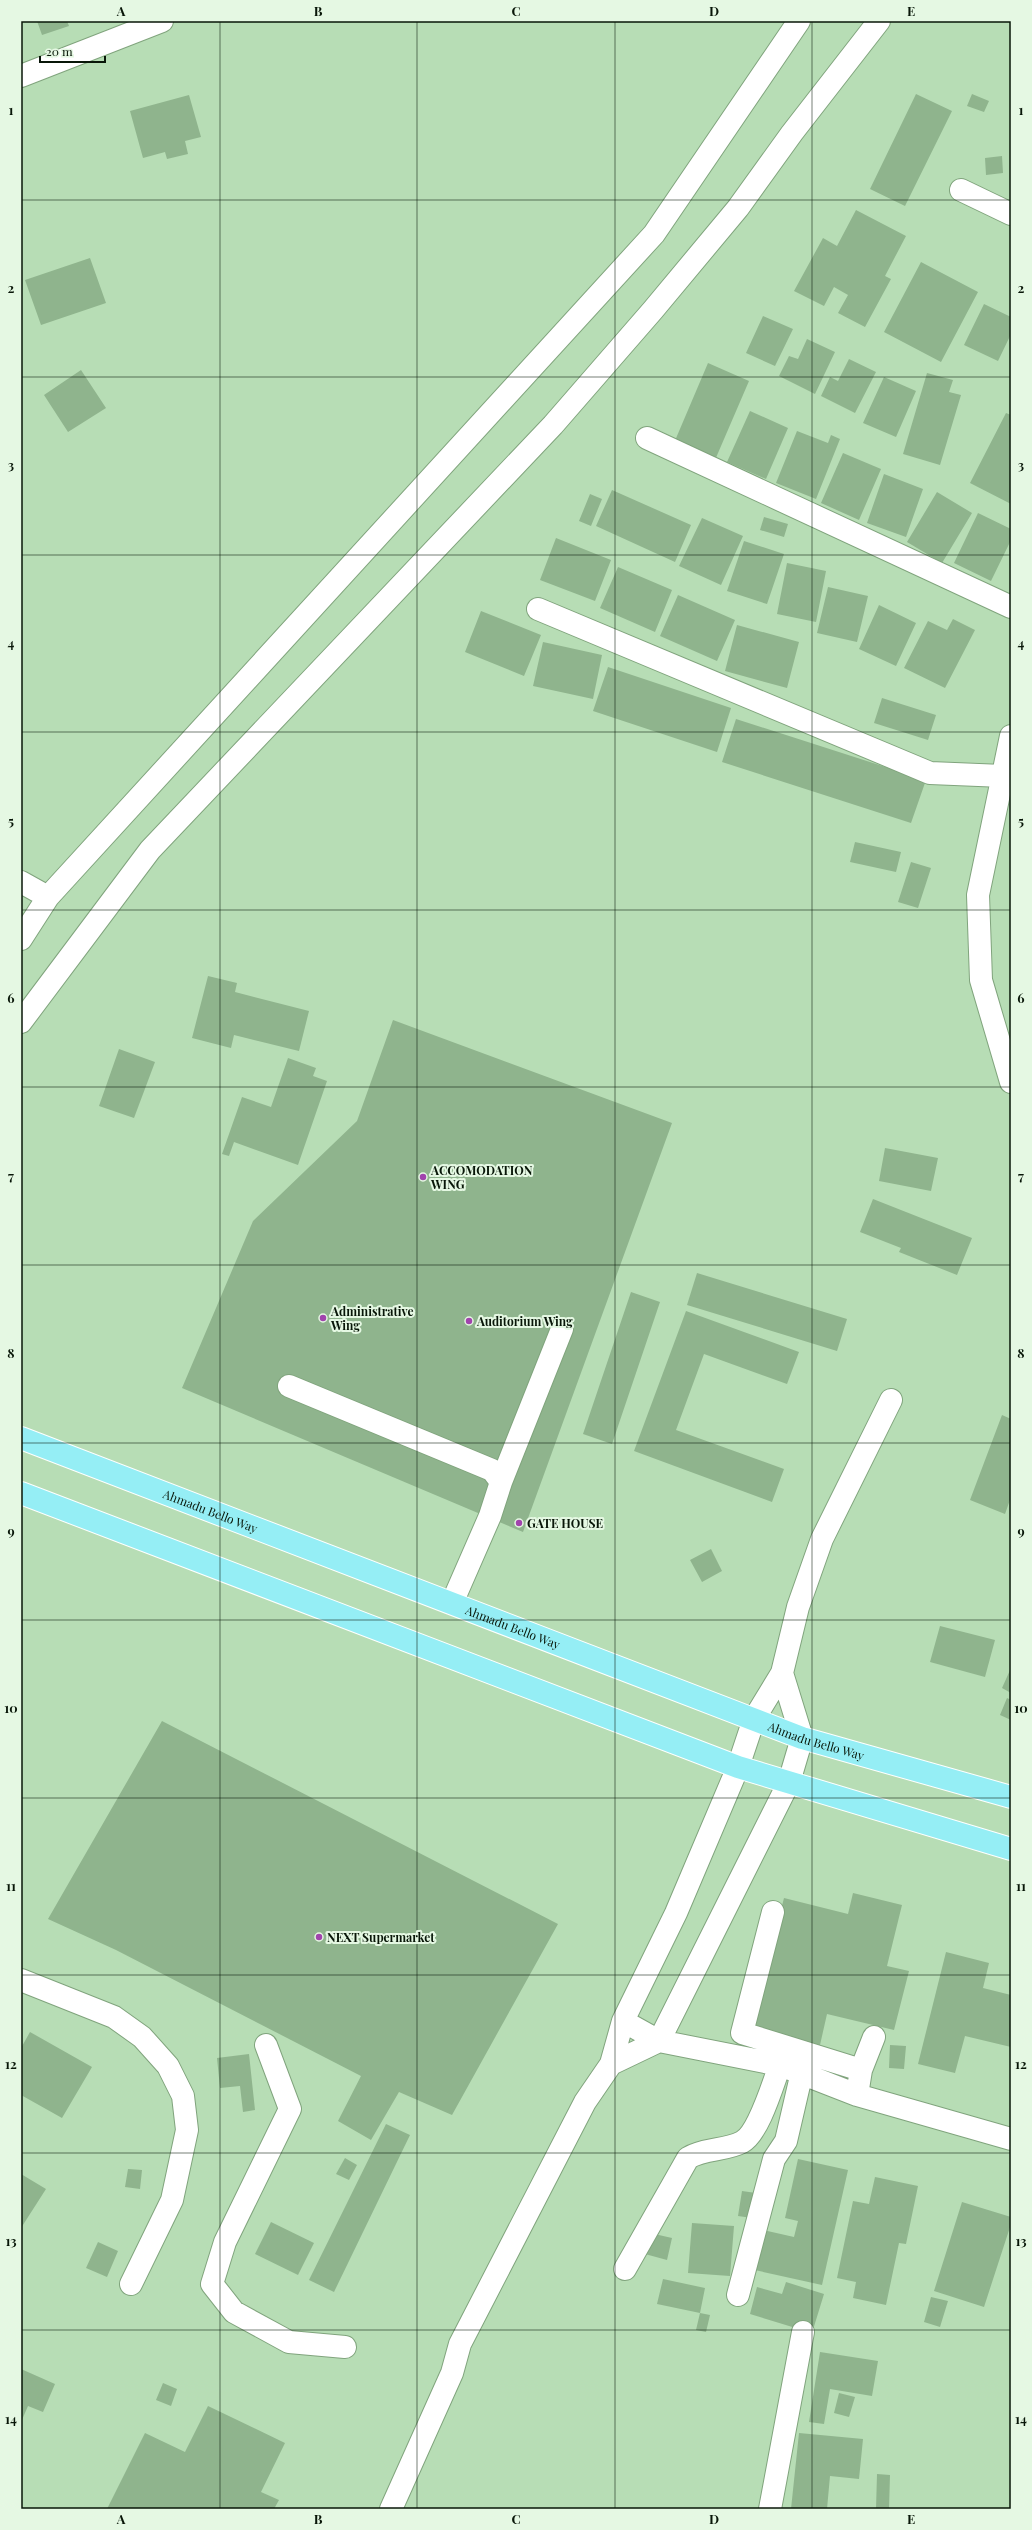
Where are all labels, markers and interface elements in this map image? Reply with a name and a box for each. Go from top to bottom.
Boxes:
text: A [116,2,126,19]
text: B [314,2,323,19]
text: C [511,2,521,19]
text: D [709,2,719,19]
text: E [907,2,915,19]
scale bar [40,38,105,64]
text: 20 m [46,43,73,59]
text: 1 [9,101,14,118]
text: 1 [1019,101,1024,118]
text: 2 [8,279,15,296]
text: 2 [1018,279,1025,296]
text: 3 [8,456,14,473]
text: 3 [1018,456,1024,473]
text: 4 [8,634,15,651]
text: 4 [1018,634,1025,651]
text: 5 [8,812,14,829]
text: 5 [1018,812,1024,829]
text: 6 [7,989,15,1006]
text: 6 [1017,989,1025,1006]
place label: ACCOMODATION WING [430,1162,533,1192]
text: 7 [8,1167,14,1184]
text: 7 [1018,1167,1024,1184]
marker: ACCOMODATION WING [418,1172,428,1182]
place label: Administrative Wing [330,1303,413,1333]
marker: Administrative Wing [318,1313,328,1323]
place label: Auditorium Wing [476,1313,573,1329]
marker: Auditorium Wing [464,1316,474,1326]
text: 8 [7,1344,15,1361]
text: 8 [1017,1344,1025,1361]
street label: Ahmadu Bello Way [160,1485,260,1536]
place label: GATE HOUSE [527,1515,604,1531]
marker: GATE HOUSE [514,1518,524,1528]
text: 9 [7,1522,15,1539]
text: 9 [1017,1522,1025,1539]
street label: Ahmadu Bello Way [462,1601,562,1652]
text: 10 [4,1699,18,1716]
text: 10 [1014,1699,1028,1716]
street label: Ahmadu Bello Way [765,1717,866,1763]
text: 11 [6,1877,16,1894]
text: 11 [1016,1877,1026,1894]
place label: NEXT Supermarket [327,1929,435,1945]
marker: NEXT Supermarket [314,1932,324,1942]
text: 12 [5,2055,17,2072]
text: 12 [1015,2055,1027,2072]
text: 13 [5,2232,17,2249]
text: 13 [1015,2232,1027,2249]
text: 14 [5,2410,17,2427]
text: 14 [1015,2410,1027,2427]
text: A [116,2510,126,2527]
text: B [314,2510,323,2527]
text: C [511,2510,521,2527]
text: D [709,2510,719,2527]
text: E [907,2510,915,2527]

